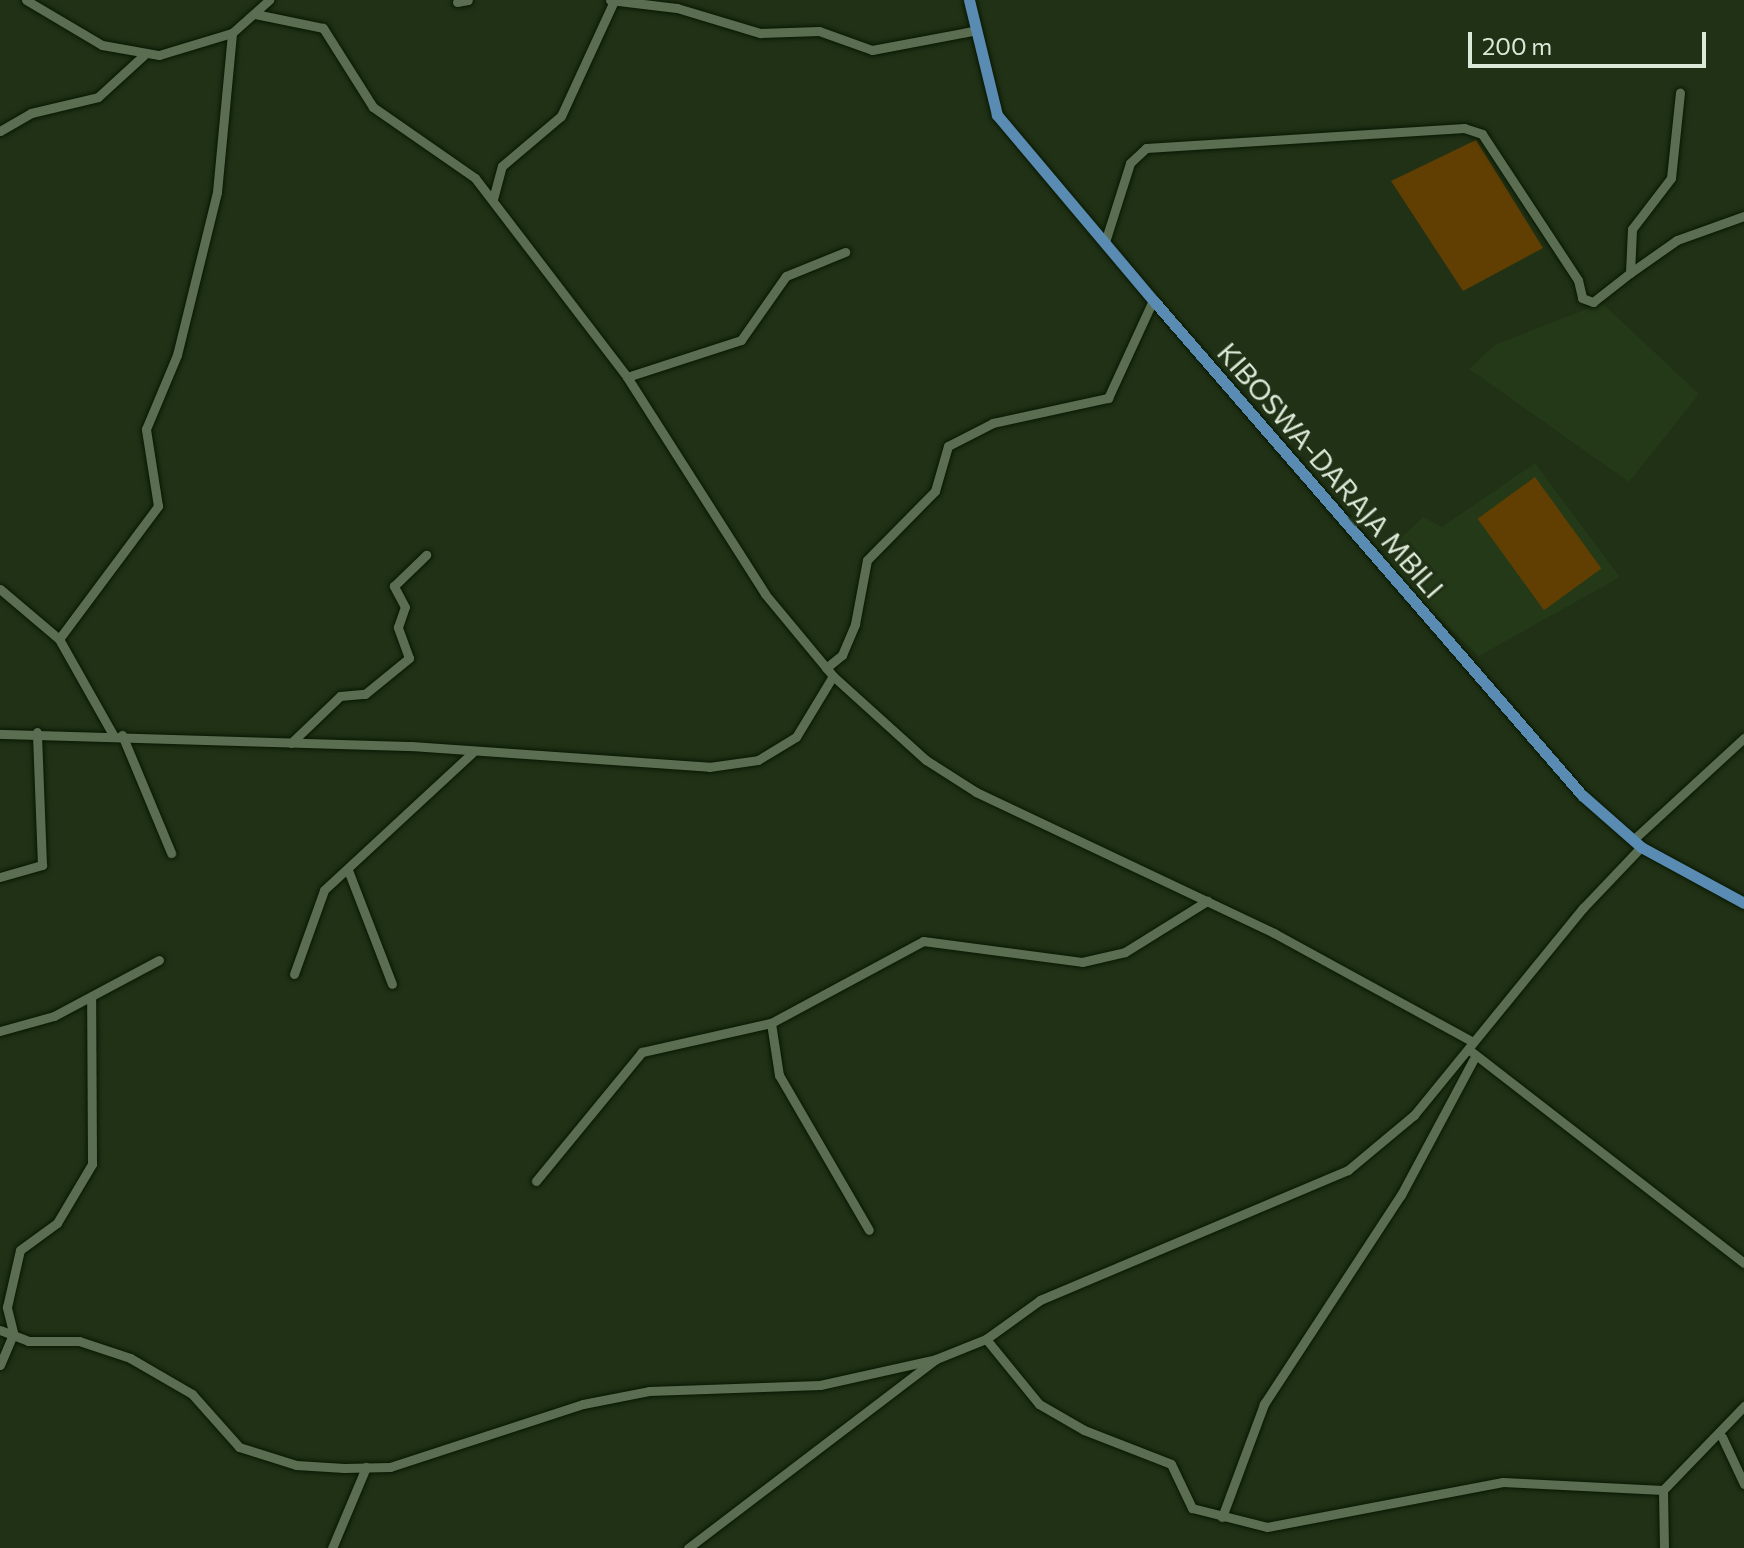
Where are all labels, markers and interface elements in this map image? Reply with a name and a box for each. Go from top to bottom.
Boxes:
scale bar [1472,16,1710,66]
text: 200 m [1482,31,1552,60]
street label: KIBOSWA-DARAJA MBILI [1211,336,1451,604]

